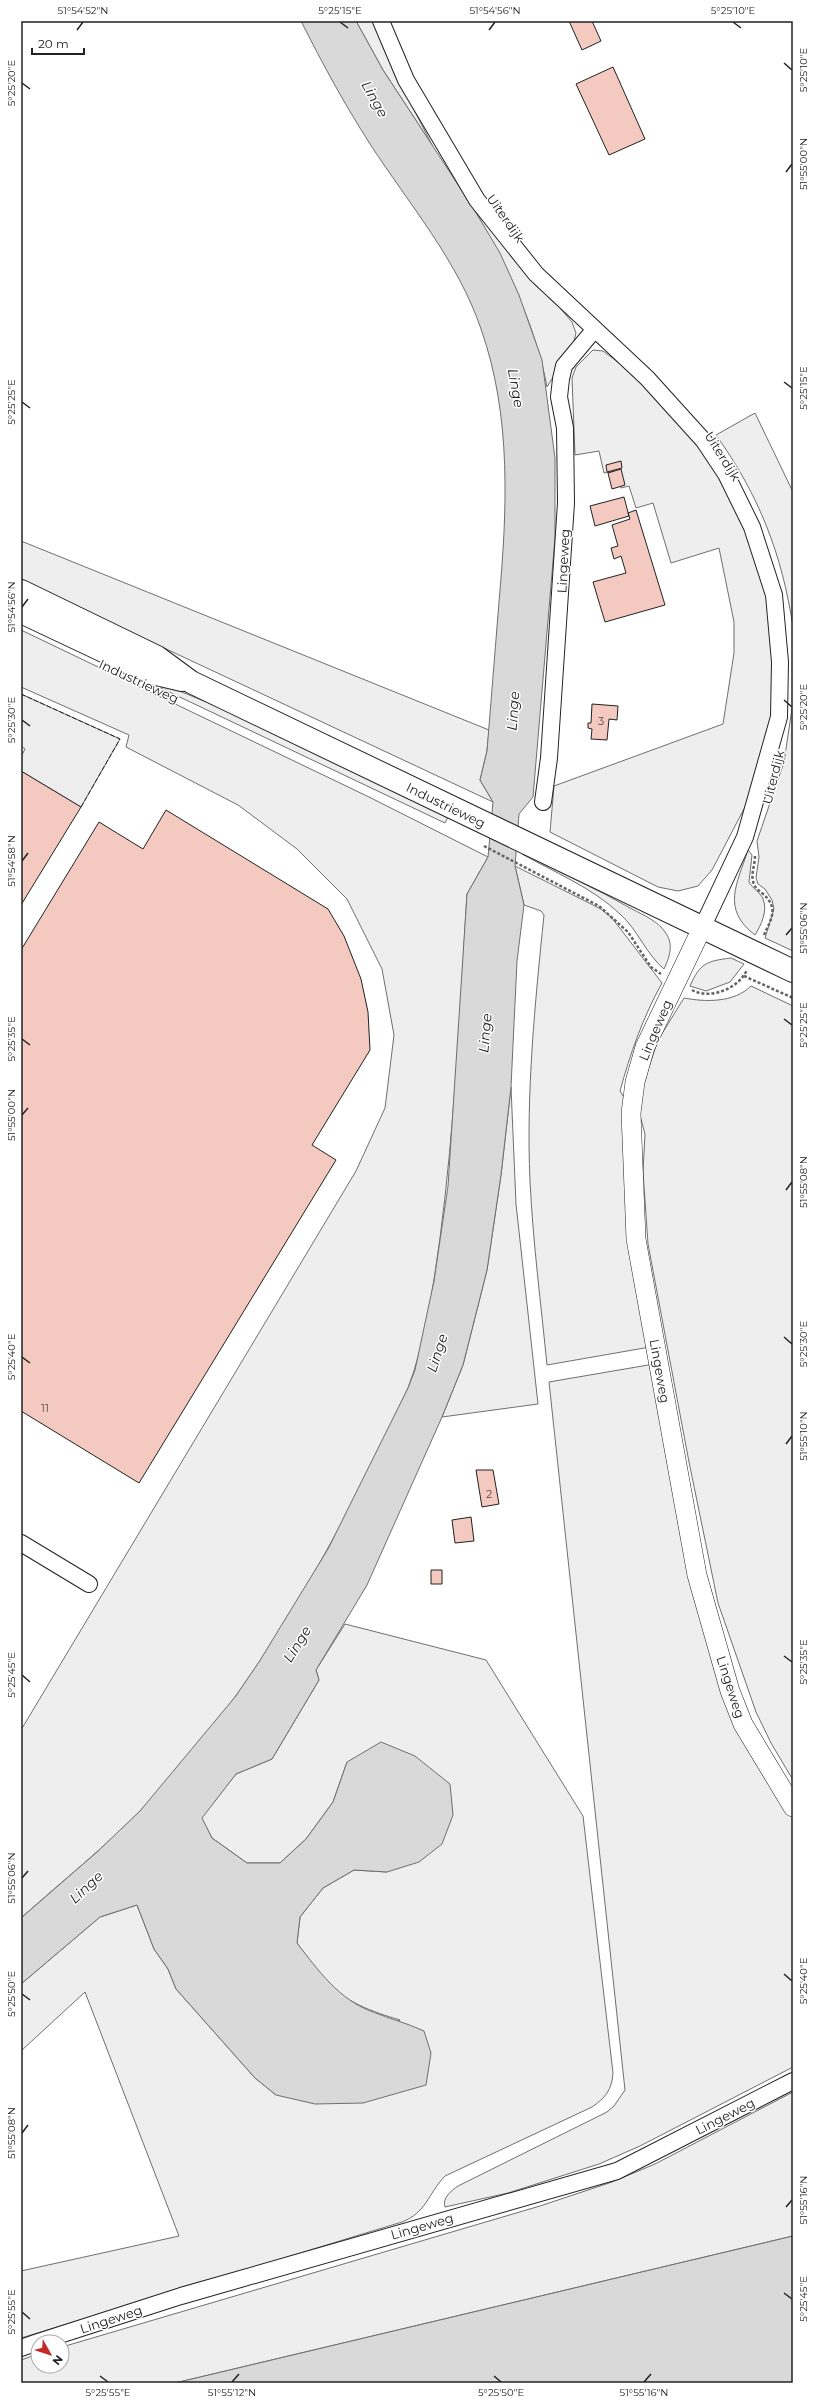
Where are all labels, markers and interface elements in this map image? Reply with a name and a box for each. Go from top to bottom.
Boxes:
text: 51°54'52"N [58,4,108,17]
text: 5°25'15"E [318,4,362,17]
text: 51°54'56"N [469,4,521,17]
text: 5°25'10"E [711,4,756,17]
scale bar [32,30,84,56]
text: 20 m [38,36,69,51]
text: 5°25'10"E [797,47,810,92]
text: 5°25'20"E [5,59,18,106]
water label: Linge [358,77,392,121]
text: 51°55'00"N [797,138,810,190]
street label: Uiterdijk [484,191,529,245]
text: 5°25'15"E [797,366,810,410]
water label: Linge [504,367,528,409]
text: 5°25'25"E [5,379,18,425]
street label: Uiterdijk [702,428,745,484]
street label: Lingeweg [553,528,573,594]
text: 51°54'56"N [5,581,18,633]
street label: Industrieweg [97,656,181,706]
text: 5°25'20"E [797,683,810,730]
water label: Linge [503,691,523,731]
text: 5°25'30"E [5,697,18,743]
house number: 3 [598,714,604,728]
street label: Uiterdijk [759,748,788,806]
street label: Industrieweg [404,779,488,831]
text: 51°54'58"N [5,835,18,887]
text: 51°55'06"N [797,902,810,954]
street label: Lingeweg [635,997,675,1063]
text: 5°25'25"E [797,1002,810,1048]
water label: Linge [474,1013,496,1053]
text: 5°25'35"E [5,1016,18,1062]
text: 51°55'00"N [5,1089,18,1141]
text: 51°55'08"N [797,1156,810,1208]
text: 5°25'30"E [797,1321,810,1367]
water label: Linge [422,1331,452,1375]
text: 5°25'40"E [5,1333,18,1380]
street label: Lingeweg [647,1338,673,1404]
house number: 11 [41,1401,49,1415]
text: 51°55'10"N [797,1411,810,1461]
house number: 2 [486,1487,492,1501]
water label: Linge [279,1622,315,1666]
text: 5°25'35"E [797,1639,810,1685]
text: 5°25'45"E [5,1652,18,1698]
street label: Lingeweg [713,1654,749,1720]
text: 51°55'06"N [5,1852,18,1904]
water label: Linge [65,1867,107,1907]
text: 5°25'40"E [797,1957,810,2004]
text: 5°25'50"E [5,1971,18,2017]
street label: Lingeweg [693,2094,757,2138]
text: 51°55'08"N [5,2107,18,2159]
text: 51°55'16"N [797,2176,810,2224]
street label: Lingeweg [389,2209,455,2243]
text: 5°25'45"E [797,2276,810,2322]
text: 5°25'55"E [5,2289,18,2335]
street label: Lingeweg [78,2301,144,2337]
north arrow [30,2334,70,2374]
text: N [50,2352,66,2368]
text: 5°25'55"E [85,2386,131,2399]
text: 51°55'12"N [208,2386,256,2399]
text: 5°25'50"E [478,2386,524,2399]
text: 51°55'16"N [620,2386,668,2399]

